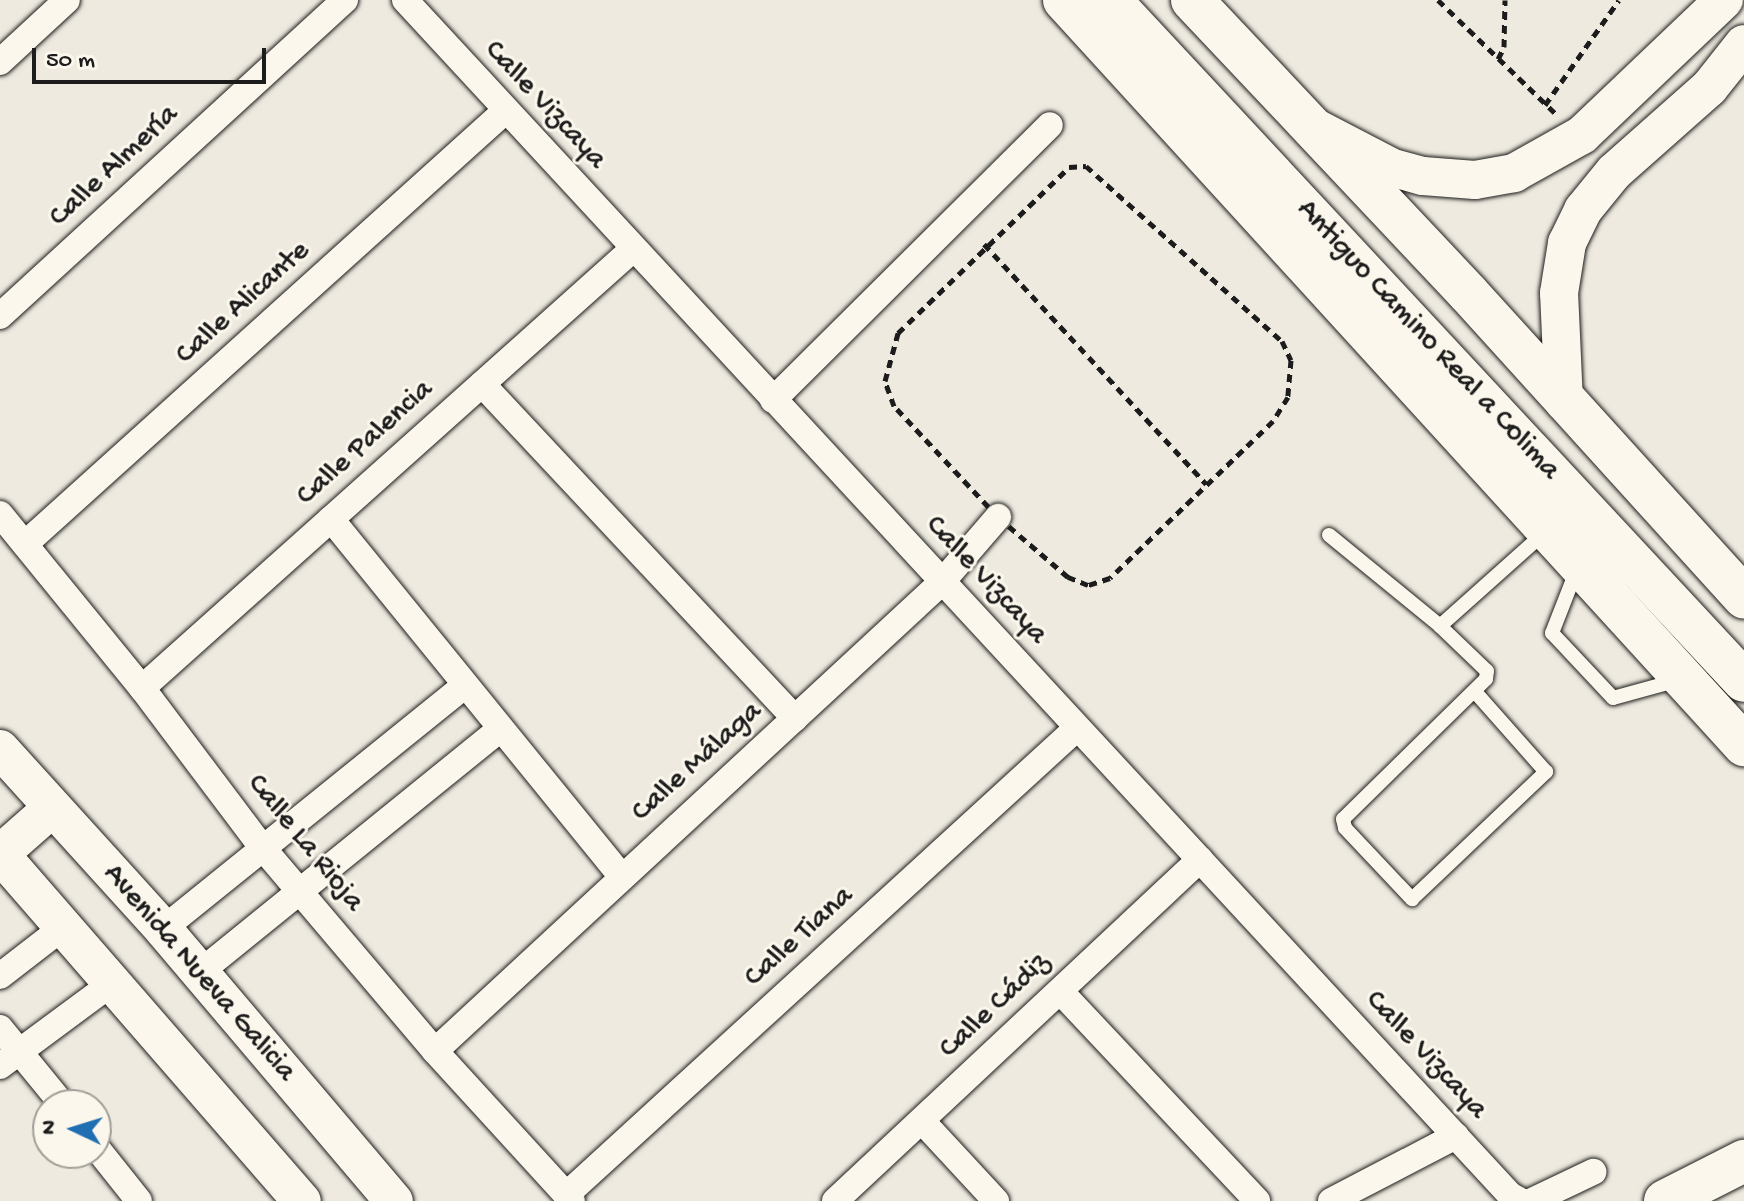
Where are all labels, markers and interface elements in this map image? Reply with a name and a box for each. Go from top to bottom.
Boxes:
scale bar [36,32,270,82]
street label: Calle Vizcaya [475,34,613,178]
text: 50 m [46,47,95,76]
street label: Calle Almería [43,98,187,236]
street label: Antiguo Camino Real a Colima [1288,193,1566,489]
street label: Calle Alicante [169,234,319,374]
street label: Calle Palencia [290,373,442,515]
street label: Calle Vizcaya [916,509,1054,653]
street label: Calle Málaga [625,695,771,831]
street label: Calle La Rioja [238,768,370,920]
street label: Avenida Nueva Galicia [94,858,302,1090]
street label: Calle Tiana [738,880,862,996]
street label: Calle Cádiz [933,946,1059,1068]
street label: Calle Vizcaya [1356,984,1494,1128]
north arrow [32,1089,112,1169]
text: N [37,1119,64,1136]

